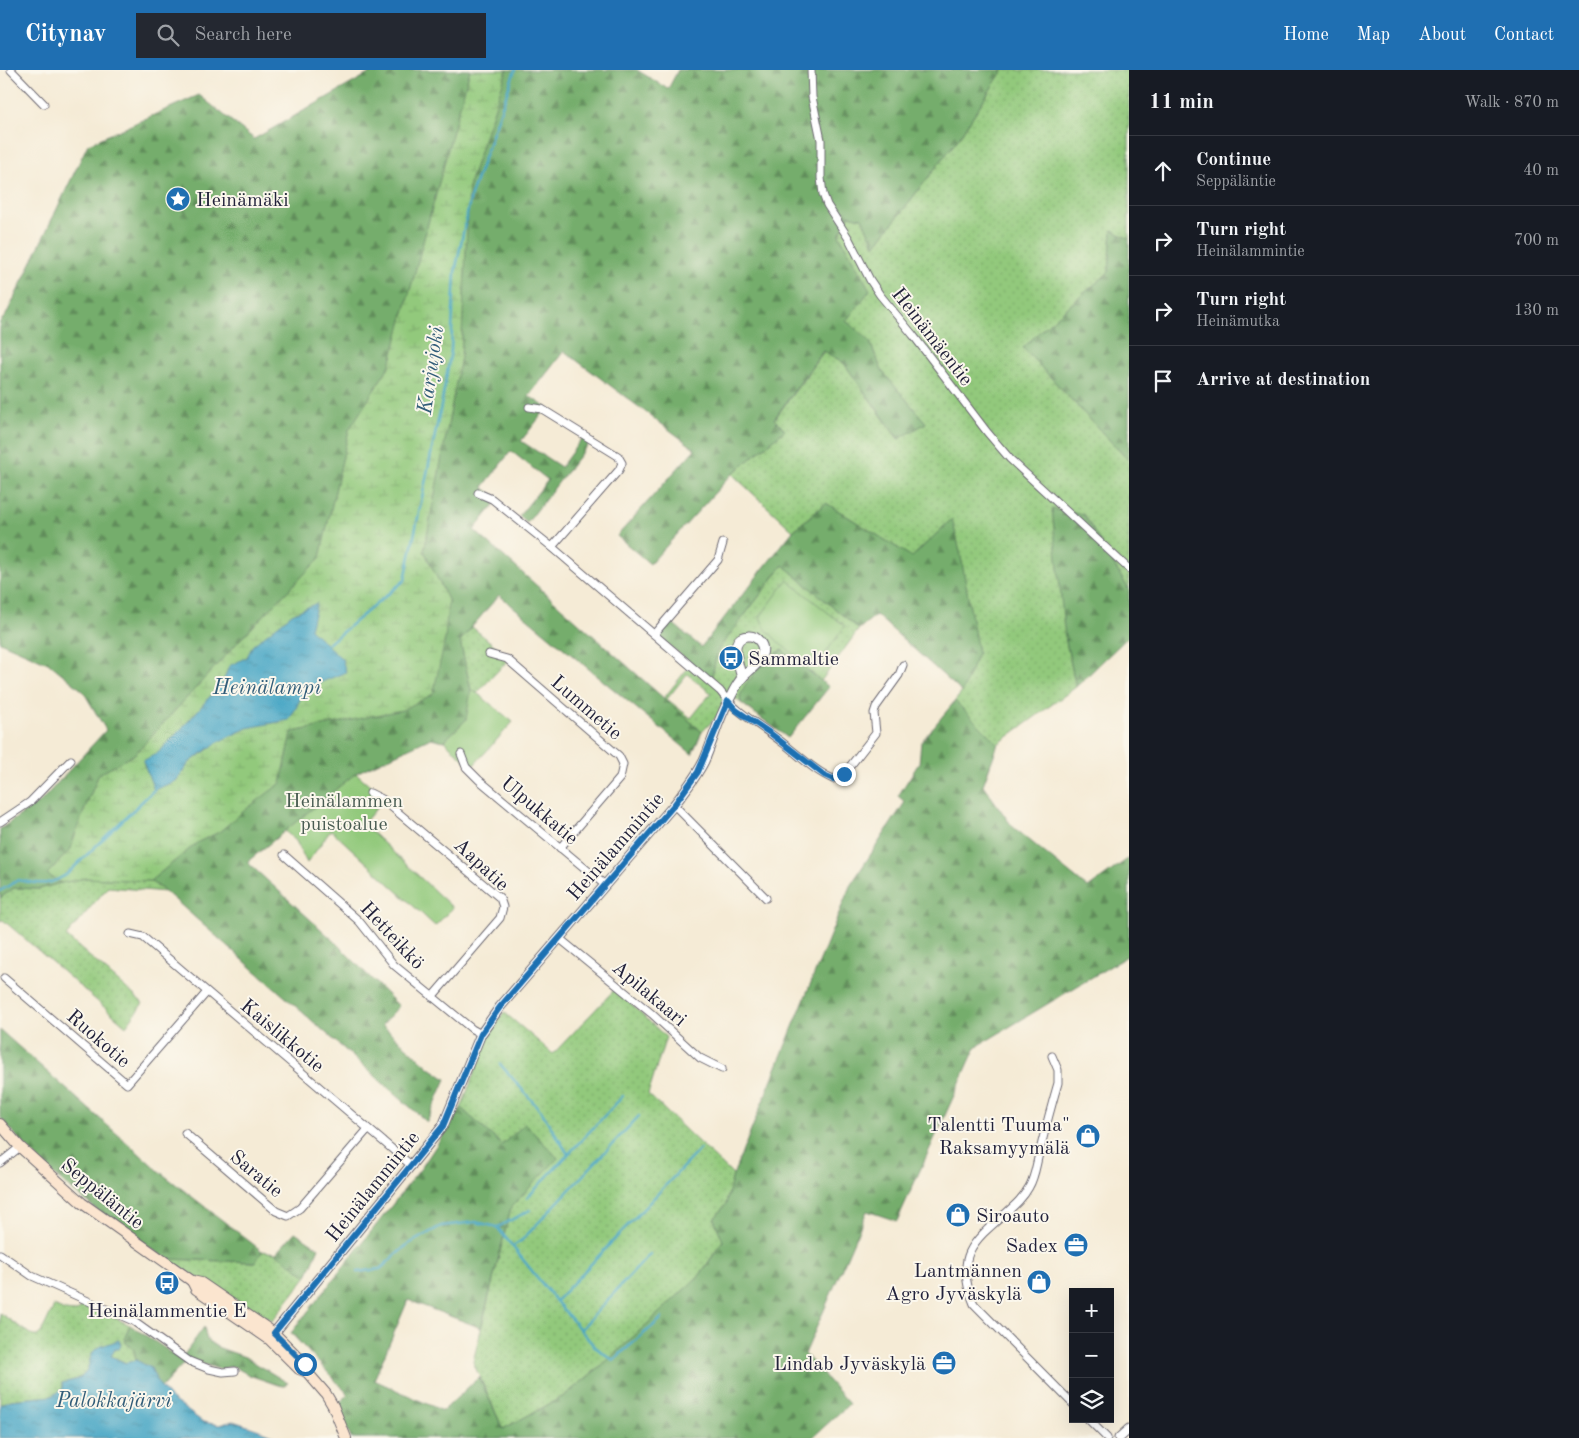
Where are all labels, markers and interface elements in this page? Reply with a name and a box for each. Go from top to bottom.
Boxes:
search box [136,13,486,58]
icon: search [154,21,182,49]
text: Citynav [25,23,106,47]
text: Search here [194,26,292,45]
text: Home [1283,26,1329,44]
text: Map [1357,26,1390,44]
text: About [1418,26,1466,44]
text: Contact [1494,26,1554,44]
text: 11 min [1149,92,1214,113]
text: Walk · 870 m [1464,95,1559,111]
text: Continue [1196,151,1271,170]
icon: ahead [1149,157,1177,185]
text: 40 m [1523,163,1559,179]
text: Seppäläntie [1196,174,1276,190]
place icon: Heinämäki [165,186,191,212]
place label: Heinämäki [196,191,289,211]
text: Turn right [1196,221,1286,240]
icon: right [1149,227,1177,255]
text: 700 m [1514,233,1559,249]
text: Heinälammintie [1196,244,1305,260]
street label: Heinämäentie [887,284,976,390]
text: Turn right [1196,291,1286,310]
icon: right [1149,297,1177,325]
text: 130 m [1514,303,1559,319]
text: Heinämutka [1196,314,1280,330]
water label: Karjujoki [415,325,448,417]
icon: arrive [1149,367,1177,395]
text: Arrive at destination [1196,371,1370,390]
bus stop icon: Sammaltie [718,645,744,671]
place label: Sammaltie [748,650,839,670]
street label: Lummetie [546,673,625,744]
water label: Heinälampi [212,678,321,699]
route end [833,763,856,786]
street label: Ulpukkatie [496,774,581,850]
street label: Heinälammintie [564,789,669,905]
park label: Heinälammen puistoalue [285,792,403,835]
street label: Aapatie [449,835,512,896]
street label: Hetteikkö [355,899,428,974]
street label: Apilakaari [608,958,690,1031]
street label: Kaislikkotie [236,996,327,1077]
street label: Ruokotie [62,1007,133,1072]
place label: Talentti Tuuma" Raksamyymälä [927,1116,1070,1159]
shop icon: Talentti Tuuma" Raksamyymälä [1075,1123,1101,1149]
street label: Heinälammintie [323,1128,424,1246]
street label: Saratie [226,1147,286,1202]
street label: Seppäläntie [57,1155,147,1234]
shop icon: Siroauto [945,1202,971,1228]
place label: Siroauto [976,1207,1049,1227]
office icon: Sadex [1063,1232,1089,1258]
place label: Sadex [1006,1237,1058,1257]
place label: Lantmännen Agro Jyväskylä [885,1262,1022,1305]
shop icon: Lantmännen Agro Jyväskylä [1026,1269,1052,1295]
bus stop icon: Heinälammentie E [154,1270,180,1296]
map controls [1069,1288,1114,1423]
button: + [1069,1288,1114,1333]
place label: Heinälammentie E [87,1302,247,1322]
button: − [1069,1333,1114,1378]
office icon: Lindab Jyväskylä [931,1350,957,1376]
route start [294,1353,317,1376]
place label: Lindab Jyväskylä [773,1355,926,1375]
button: layers [1069,1378,1114,1423]
water label: Palokkajärvi [55,1391,172,1412]

